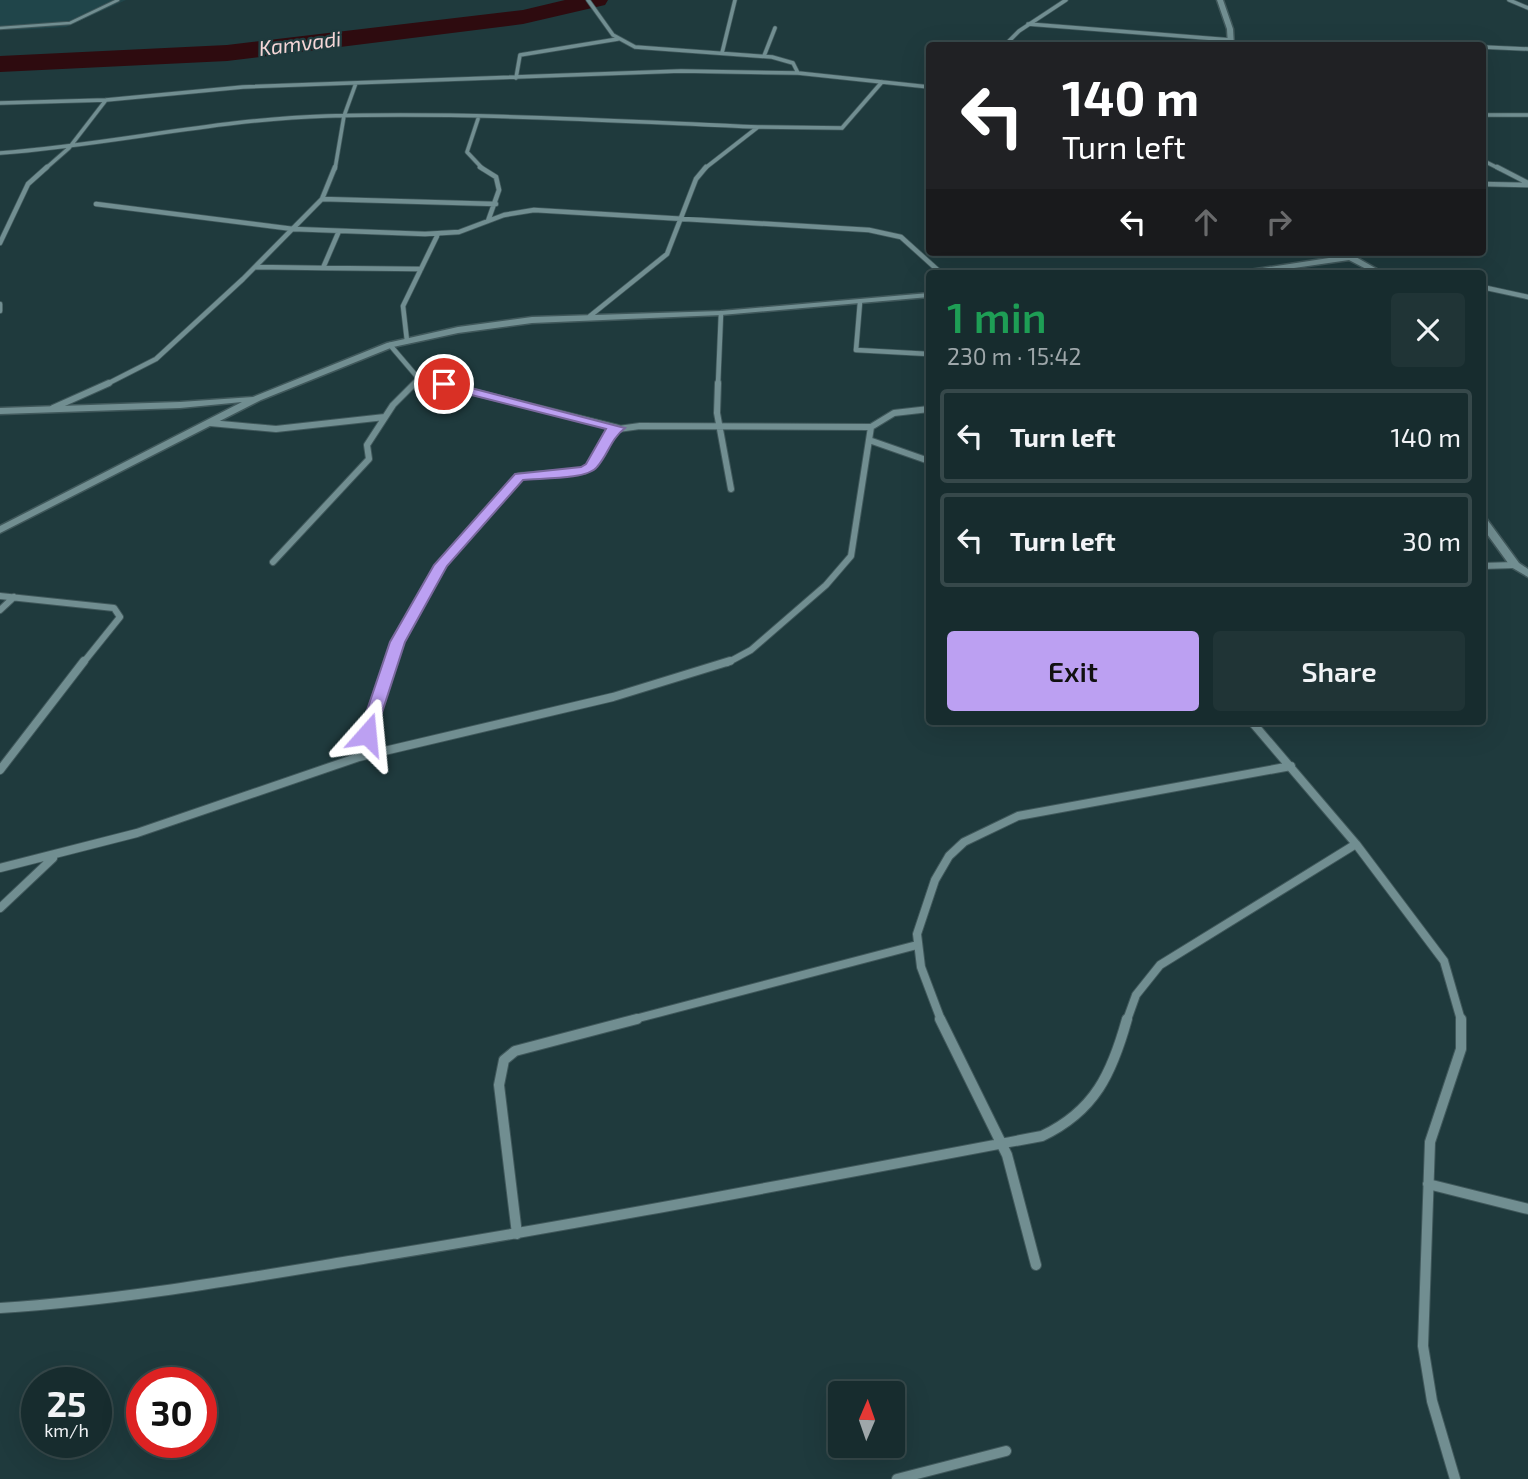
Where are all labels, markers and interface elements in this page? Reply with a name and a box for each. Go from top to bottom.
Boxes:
water label: Kamvadi [257,25,342,60]
text: 140 m [1062,67,1199,126]
icon: left [947,70,1038,161]
text: Turn left [1062,127,1186,165]
icon: left [1114,203,1152,241]
icon: ahead [1187,203,1225,241]
icon: right [1260,203,1298,241]
text: 1 min [947,291,1047,341]
button: close [1391,293,1465,367]
text: 230 m · 15:42 [947,342,1082,370]
pin [414,354,474,414]
icon: arrive [425,365,463,403]
icon: left [951,417,989,455]
text: Turn left [1010,421,1116,452]
text: 140 m [1390,421,1461,452]
icon: left [951,521,989,559]
text: Turn left [1010,525,1116,556]
text: 30 m [1402,525,1461,556]
button: Exit [947,631,1199,711]
button: Share [1213,631,1465,711]
position arrow [330,697,404,771]
speed limit sign: 30 [126,1367,217,1458]
north arrow [828,1381,905,1458]
map controls [828,1381,905,1458]
text: 25 [47,1382,86,1424]
text: km/h [44,1419,89,1441]

